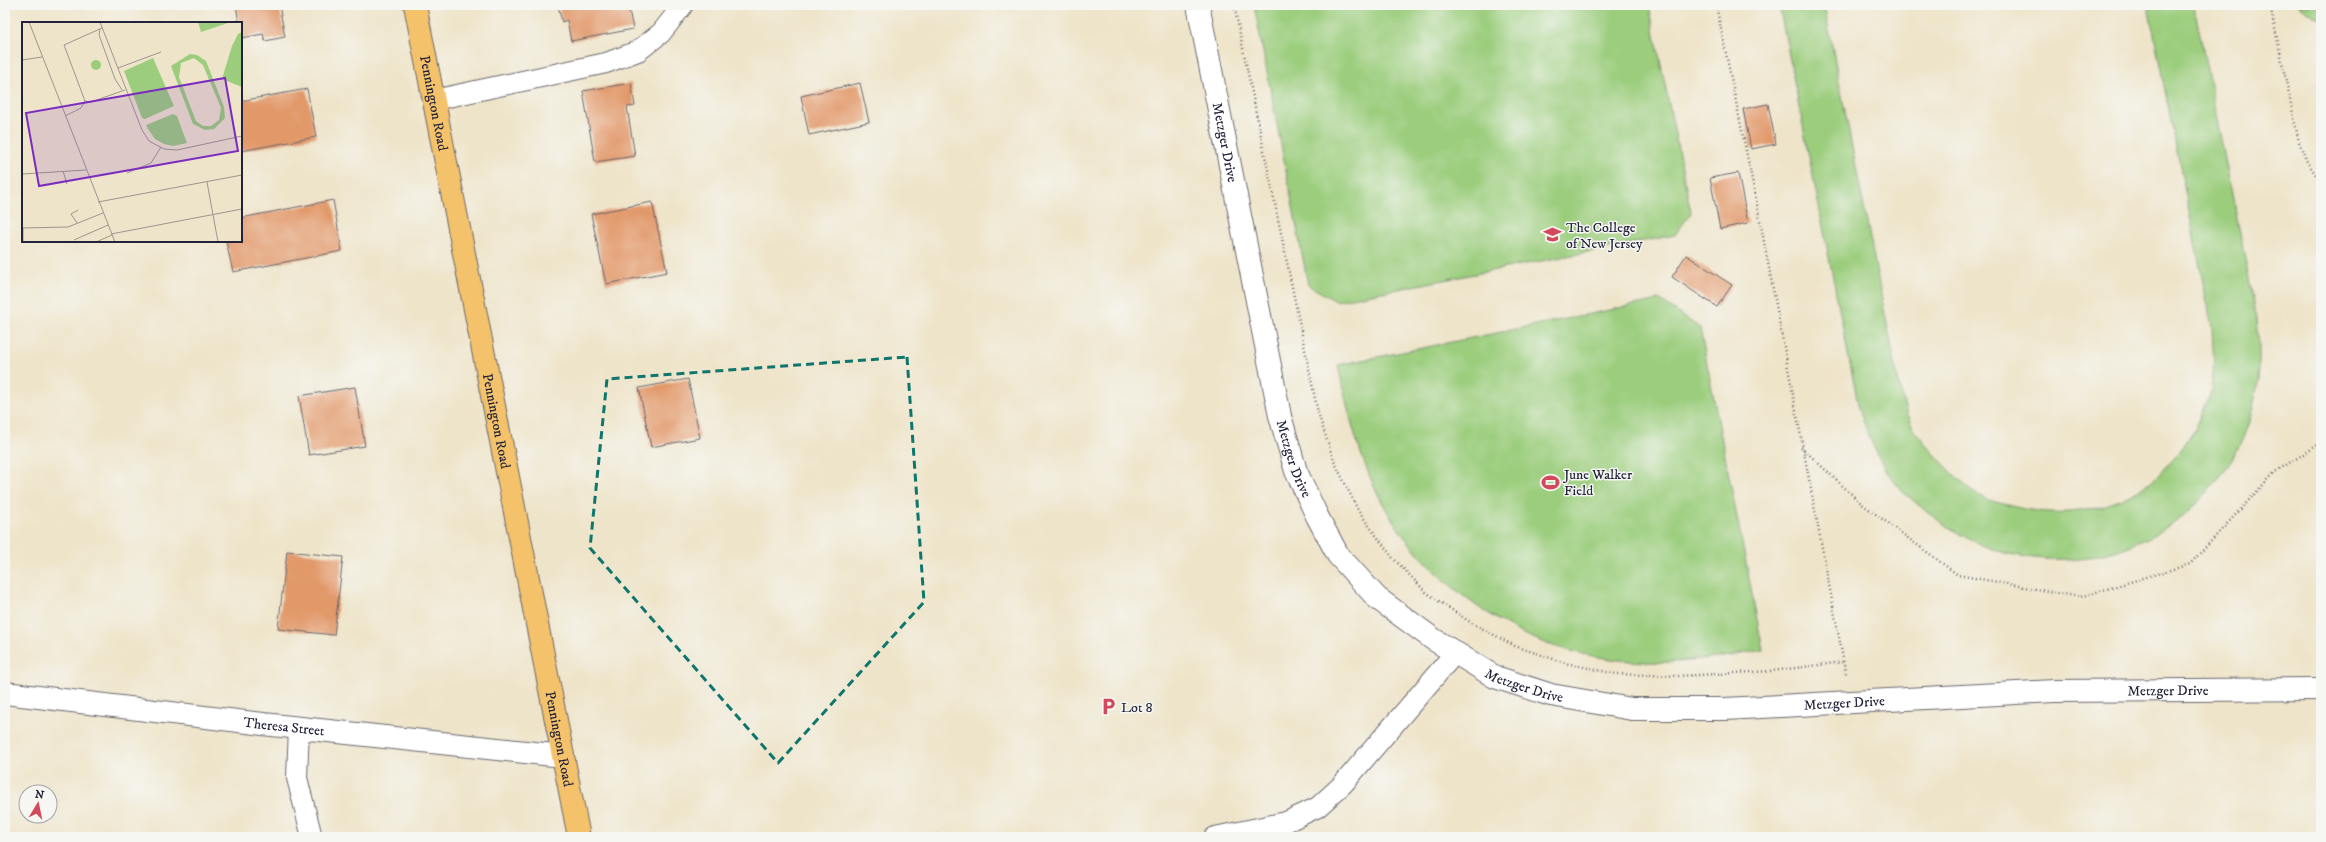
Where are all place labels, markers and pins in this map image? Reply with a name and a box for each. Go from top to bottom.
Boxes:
place label: The College of New Jersey [1566,219,1643,253]
school or university icon: The College of New Jersey [1543,225,1563,245]
place label: June Walker Field [1562,466,1633,500]
sports icon: June Walker Field [1541,472,1561,492]
parking icon: Lot 8 [1098,697,1118,717]
place label: Lot 8 [1121,699,1152,717]

